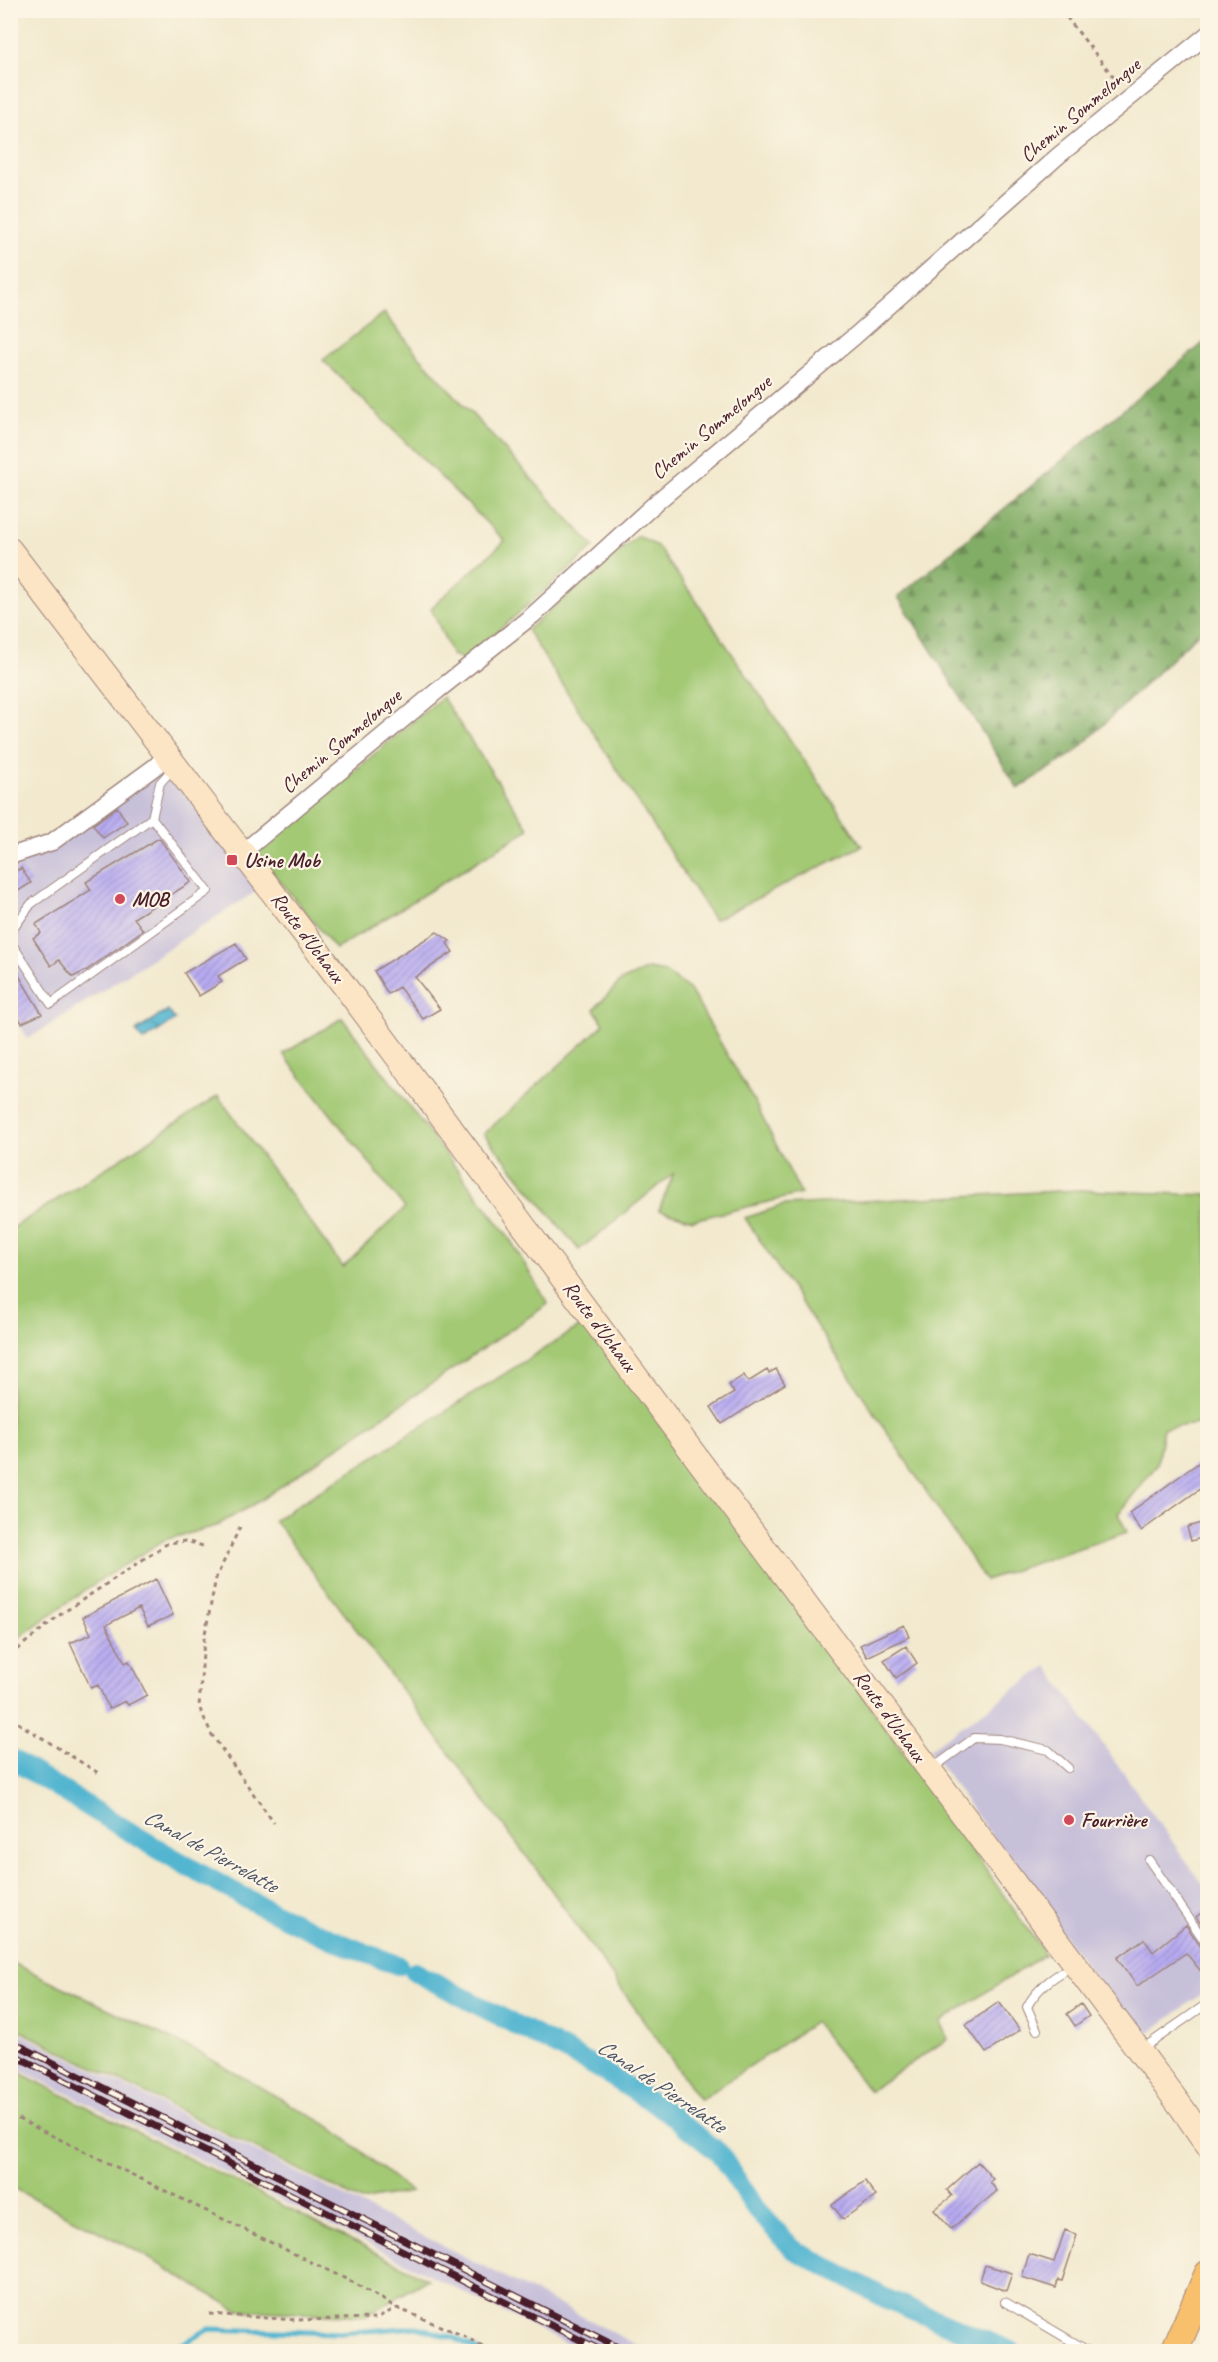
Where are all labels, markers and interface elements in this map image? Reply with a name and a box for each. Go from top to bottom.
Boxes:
street label: Chemin Sommelongue [1014,51,1147,168]
street label: Chemin Sommelongue [645,368,778,485]
street label: Chemin Sommelongue [275,682,408,799]
place label: Usine Mob [244,847,321,873]
marker: Usine Mob [225,853,239,867]
place label: MOB [132,886,171,912]
street label: Route d'Uchaux [265,886,352,989]
marker: MOB [113,892,127,906]
street label: Route d'Uchaux [557,1275,644,1378]
street label: Route d'Uchaux [848,1665,933,1768]
water label: Canal de Pierrelatte [139,1803,286,1901]
place label: Fourrière [1081,1807,1148,1833]
marker: Fourrière [1062,1813,1076,1827]
water label: Canal de Pierrelatte [592,2033,734,2141]

